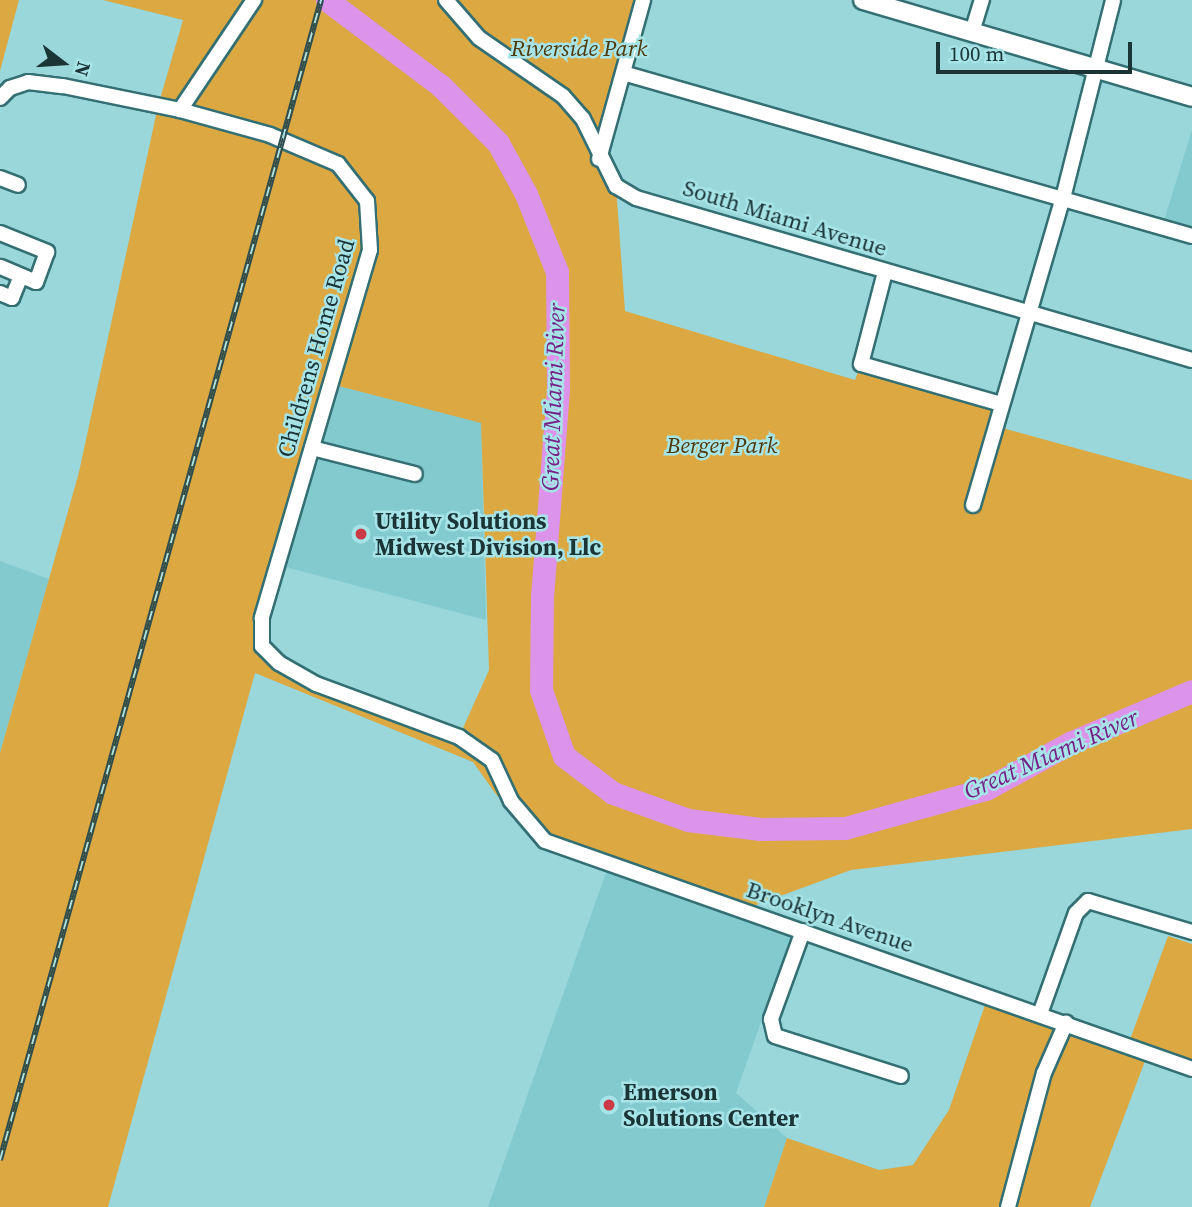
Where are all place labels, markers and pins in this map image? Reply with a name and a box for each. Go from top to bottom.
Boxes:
place label: Utility Solutions Midwest Division, Llc [375,507,601,561]
marker: Utility Solutions Midwest Division, Llc [353,526,369,542]
place label: Emerson Solutions Center [623,1078,799,1132]
marker: Emerson Solutions Center [601,1097,617,1113]

